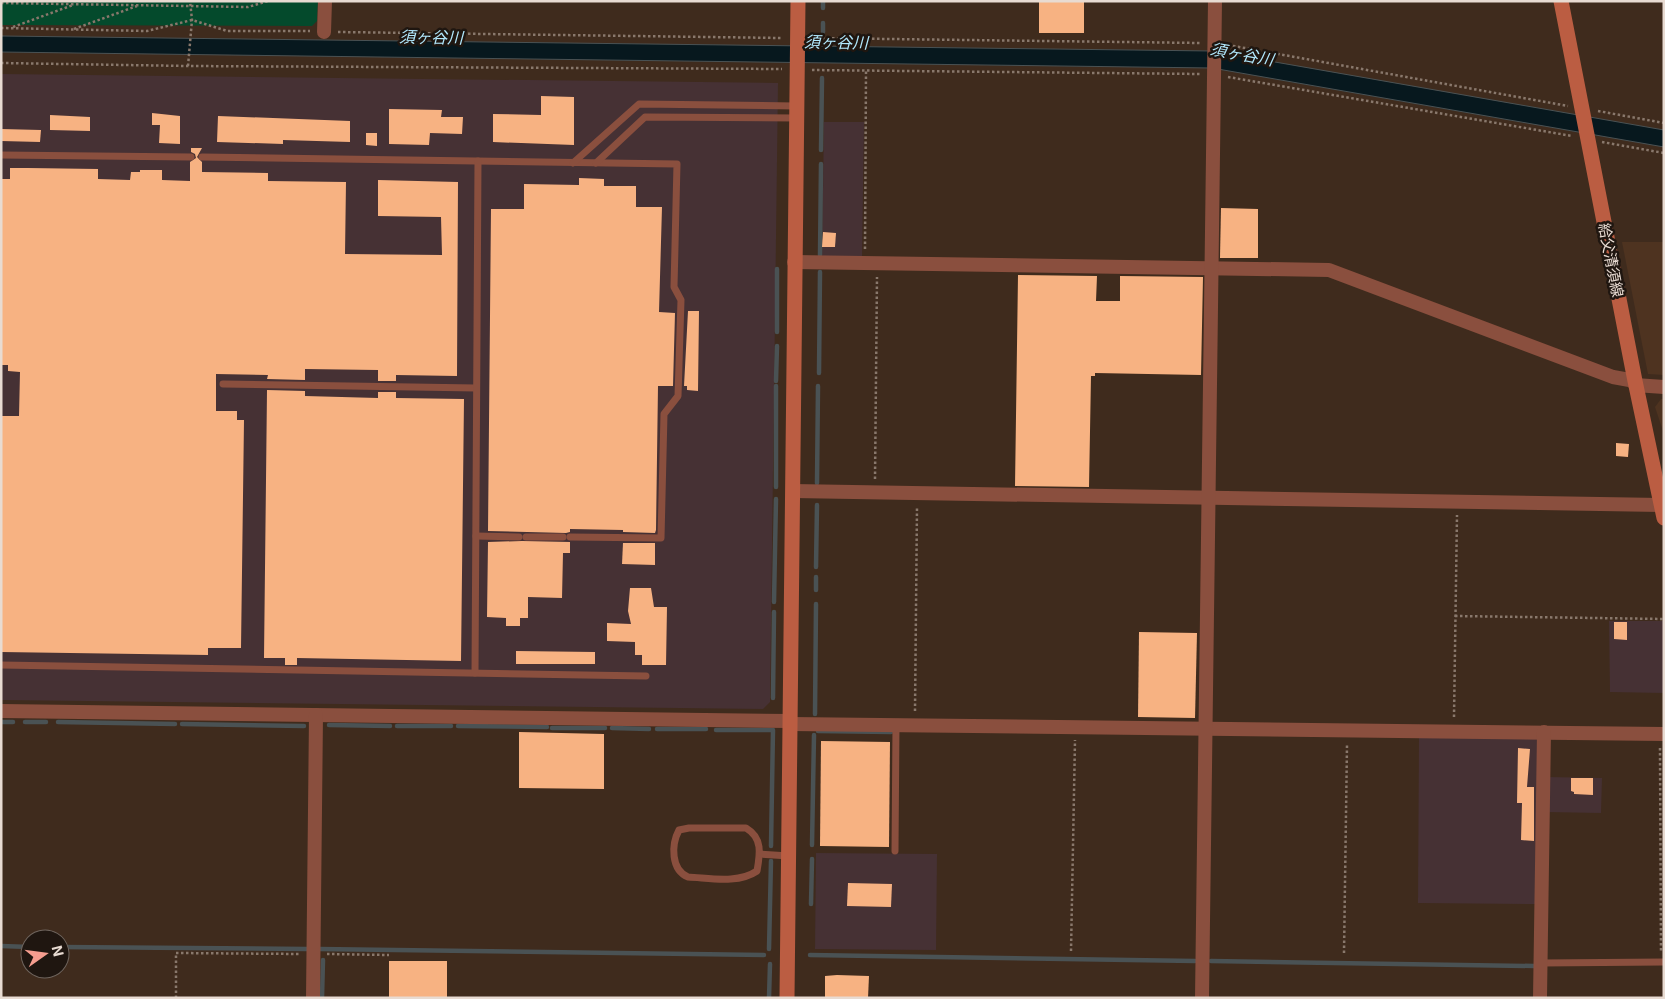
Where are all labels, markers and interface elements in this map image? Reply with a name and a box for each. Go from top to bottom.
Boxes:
water label: 須ヶ谷川 [399,26,465,48]
water label: 須ヶ谷川 [804,31,870,53]
water label: 須ヶ谷川 [1209,39,1277,70]
street label: 給父清須線 [1595,221,1627,299]
north arrow [20,929,70,979]
text: N [49,944,68,958]

